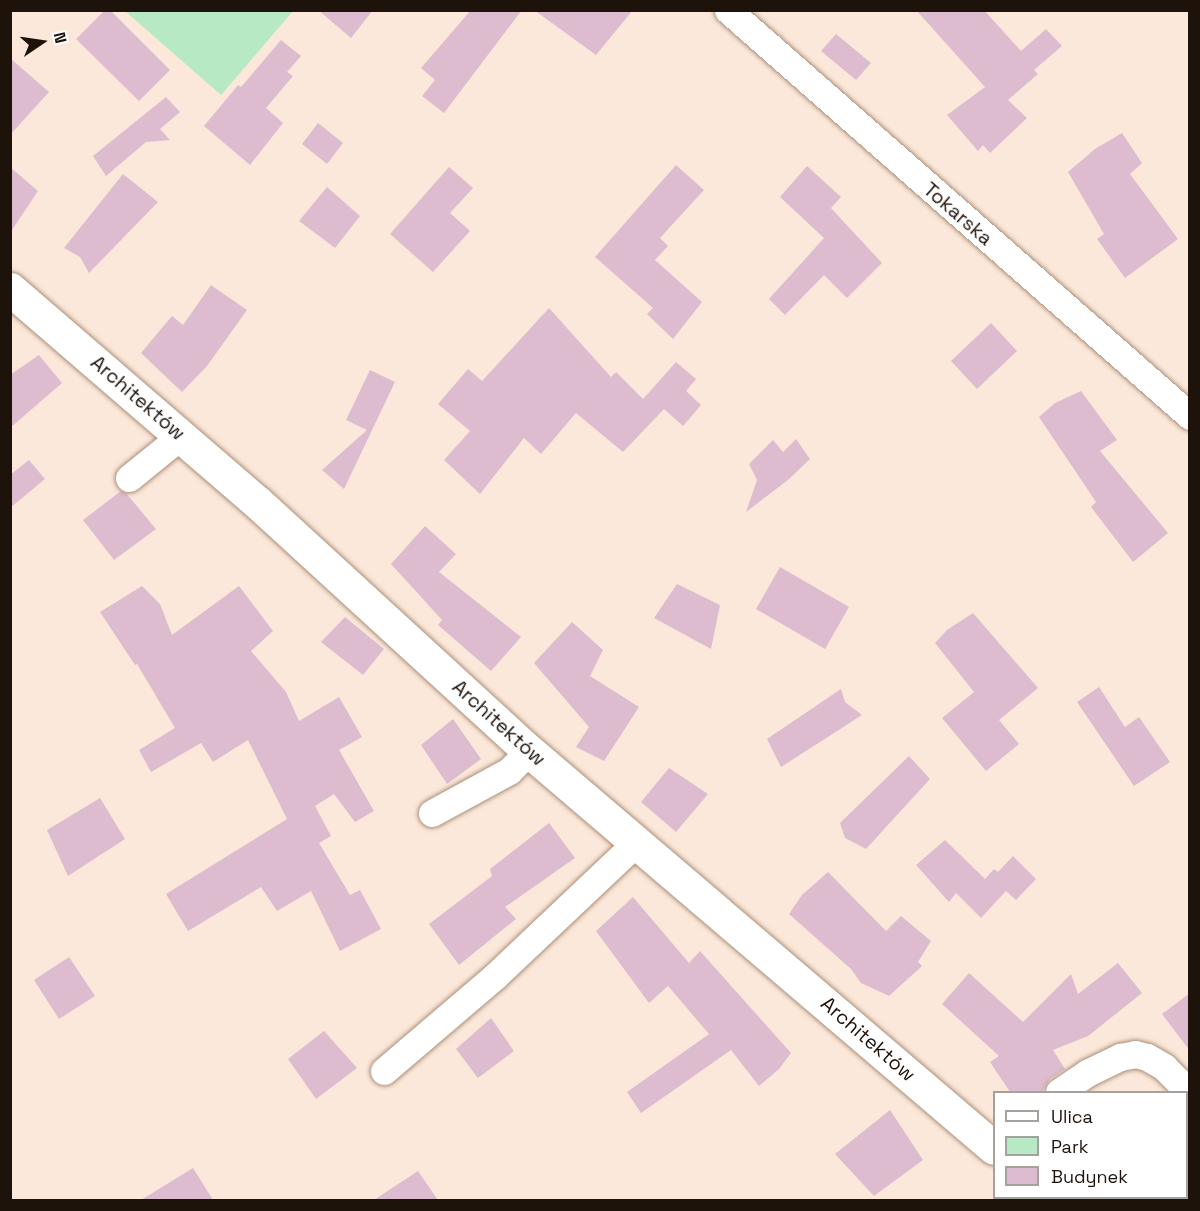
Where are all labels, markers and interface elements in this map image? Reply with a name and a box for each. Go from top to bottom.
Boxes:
north arrow [12,12,72,72]
text: N [49,30,71,45]
street label: Tokarska [918,177,998,251]
street label: Architektów [86,350,190,446]
street label: Architektów [447,675,551,771]
street label: Architektów [816,991,920,1087]
legend [993,1091,1188,1199]
text: Ulica [1051,1105,1093,1128]
text: Park [1051,1135,1088,1158]
text: Budynek [1051,1165,1128,1188]

